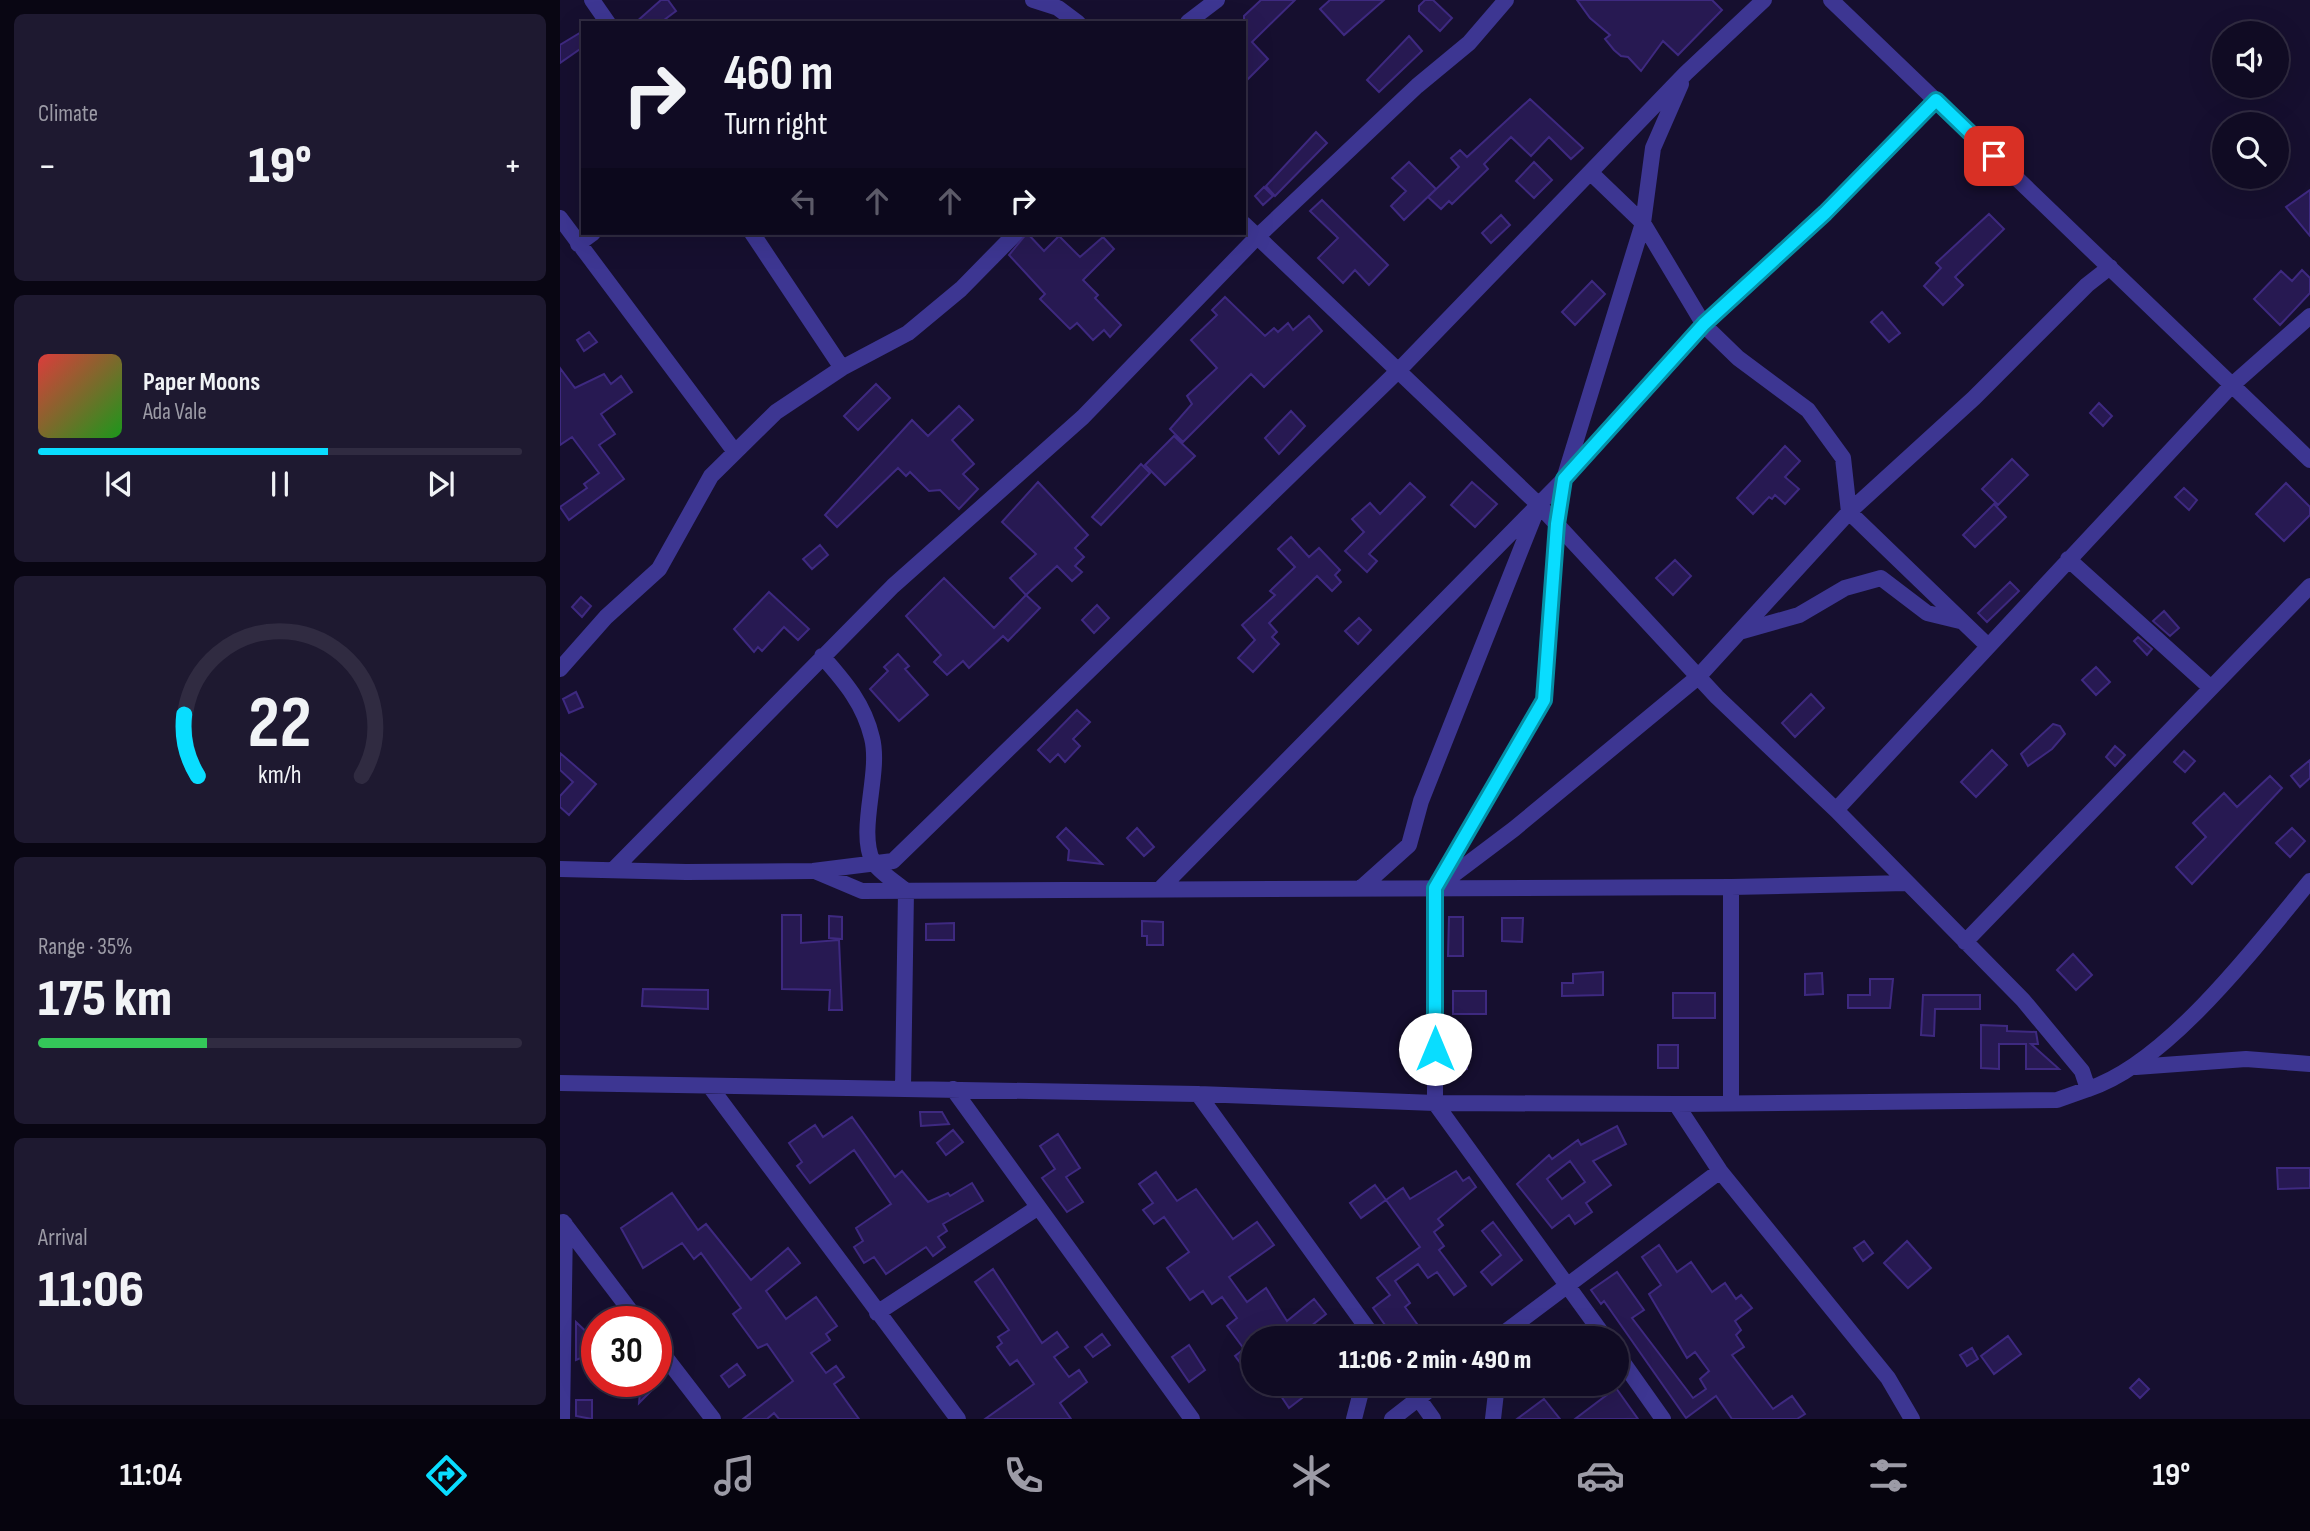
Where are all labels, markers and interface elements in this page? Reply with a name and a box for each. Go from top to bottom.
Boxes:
map controls [2212,21,2289,189]
button: sound [2212,21,2289,98]
text: 460 m [724,45,833,104]
icon: right [609,49,700,140]
text: Climate [38,100,98,128]
text: Turn right [724,105,828,144]
button: search [2212,112,2289,189]
pin [1964,126,2024,186]
text: 19° [248,135,312,198]
icon: arrive [1975,137,2013,175]
text: − [38,144,57,189]
text: + [503,144,522,189]
icon: left [785,182,823,220]
icon: ahead [858,182,896,220]
icon: ahead [931,182,969,220]
icon: right [1004,182,1042,220]
text: Paper Moons [143,367,260,398]
text: Ada Vale [143,398,207,426]
icon: previous [100,465,138,503]
icon: pause [261,465,299,503]
icon: next [422,465,460,503]
text: 22 [248,680,312,768]
text: km/h [258,759,302,790]
text: Range · 35% [38,933,133,961]
text: 175 km [38,968,172,1031]
position arrow [1398,1012,1472,1086]
text: Arrival [38,1224,87,1252]
text: 11:06 [38,1259,144,1322]
speed limit sign: 30 [581,1306,672,1397]
text: 11:06 · 2 min · 490 m [1339,1345,1531,1376]
icon: directions [422,1451,471,1500]
icon: music [710,1451,759,1500]
icon: phone [999,1451,1048,1500]
icon: climate [1287,1451,1336,1500]
icon: car [1576,1451,1625,1500]
icon: filters [1864,1451,1913,1500]
text: 11:04 [120,1456,182,1495]
text: 19° [2152,1456,2190,1495]

